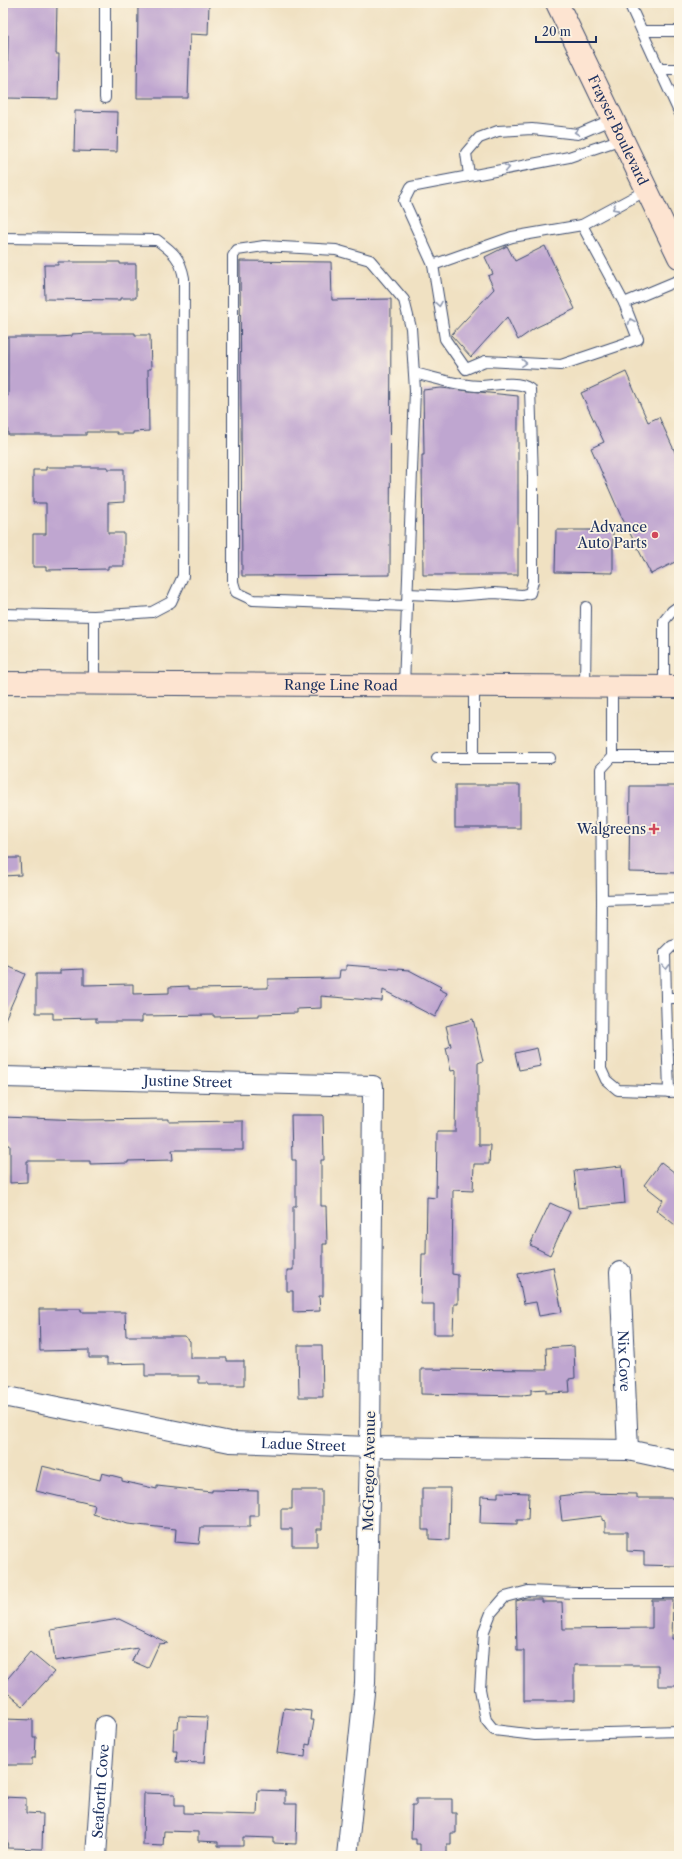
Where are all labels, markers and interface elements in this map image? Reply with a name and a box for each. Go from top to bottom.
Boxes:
scale bar [536,18,596,44]
text: 20 m [542,24,571,39]
street label: Frayser Boulevard [584,72,652,189]
one-way arrow [573,127,580,136]
one-way arrow [504,165,511,173]
one-way arrow [612,203,619,210]
one-way arrow [434,301,443,307]
one-way arrow [628,318,636,326]
one-way arrow [521,359,527,368]
place label: Advance Auto Parts [577,518,647,552]
marker: Advance Auto Parts [650,530,660,540]
street label: Range Line Road [284,676,398,694]
place label: Walgreens [576,820,646,838]
marker: Walgreens [649,824,659,834]
one-way arrow [662,964,670,970]
street label: Justine Street [141,1071,233,1092]
street label: Nix Cove [614,1330,634,1392]
street label: McGregor Avenue [359,1410,379,1531]
street label: Ladue Street [261,1434,346,1455]
street label: Seaforth Cove [88,1743,113,1839]

